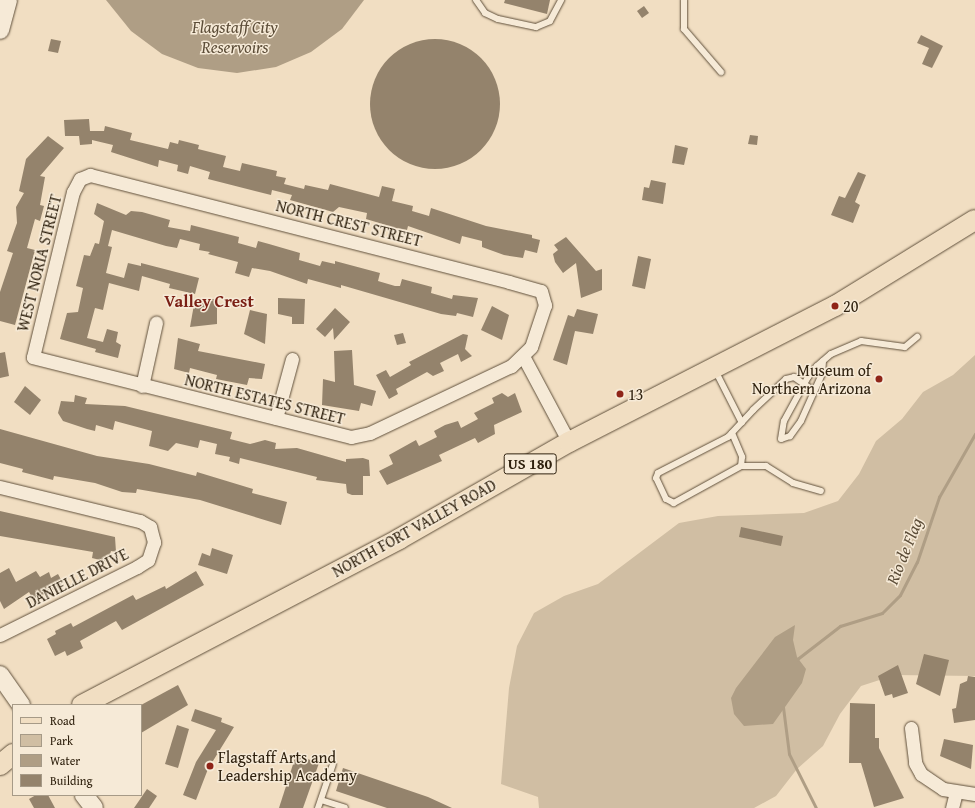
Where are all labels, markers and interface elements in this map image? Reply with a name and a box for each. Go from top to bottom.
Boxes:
water label: Flagstaff City Reservoirs [192,17,278,57]
street label: WEST NORIA STREET [13,192,65,334]
street label: NORTH CREST STREET [274,196,424,250]
district label: Valley Crest [164,291,254,311]
place label: 20 [843,296,858,316]
marker: 20 [830,301,840,311]
place label: Museum of Northern Arizona [752,360,871,398]
street label: NORTH ESTATES STREET [183,370,347,428]
marker: Museum of Northern Arizona [874,374,884,384]
place label: 13 [628,384,643,404]
marker: 13 [615,389,625,399]
road number: US 180 [503,451,557,477]
street label: NORTH FORT VALLEY ROAD [329,475,499,581]
water label: Rio de Flag [881,515,927,587]
street label: DANIELLE DRIVE [23,544,131,612]
legend [12,704,142,796]
text: Road [50,712,75,729]
text: Park [50,732,73,749]
place label: Flagstaff Arts and Leadership Academy [218,747,357,785]
text: Water [50,752,80,769]
marker: Flagstaff Arts and Leadership Academy [205,761,215,771]
text: Building [50,772,93,789]

